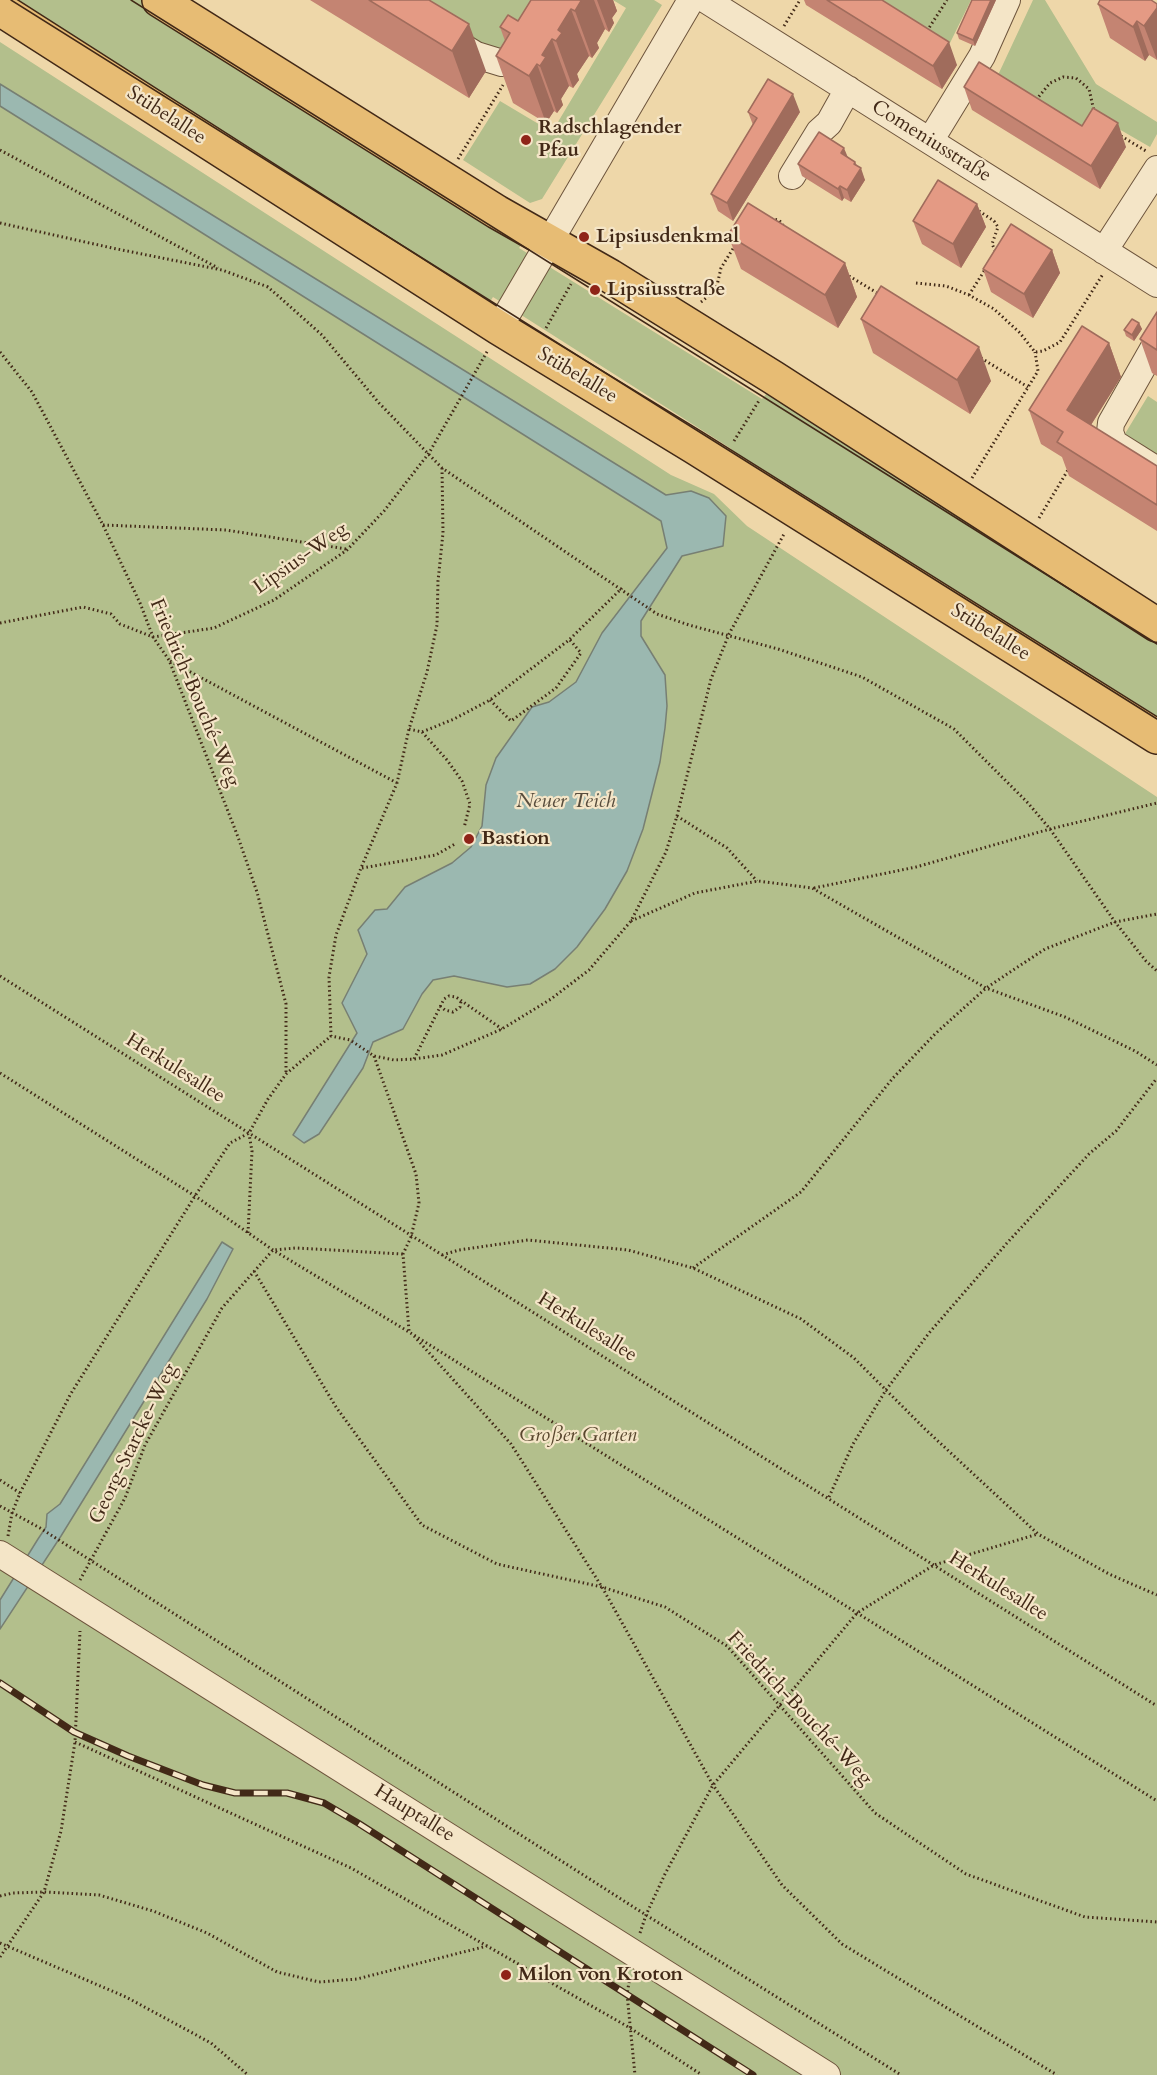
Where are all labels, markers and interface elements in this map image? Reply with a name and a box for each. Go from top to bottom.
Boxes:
street label: Stübelallee [122,82,210,150]
street label: Comeniusstraße [867,96,995,188]
place label: Radschlagender Pfau [538,116,681,163]
marker: Radschlagender Pfau [519,133,533,147]
place label: Lipsiusdenkmal [596,225,739,249]
marker: Lipsiusdenkmal [577,230,591,244]
place label: Lipsiusstraße [607,278,725,302]
marker: Lipsiusstraße [588,283,602,297]
street label: Stübelallee [533,343,621,409]
street label: Lipsius-Weg [249,518,353,600]
street label: Friedrich-Bouché-Weg [144,595,244,791]
street label: Stübelallee [946,599,1034,667]
water label: Neuer Teich [516,789,616,815]
place label: Bastion [481,827,550,851]
marker: Bastion [462,832,476,846]
street label: Herkulesallee [121,1029,229,1109]
street label: Herkulesallee [533,1288,641,1368]
street label: Georg-Starcke-Weg [85,1360,183,1528]
park label: Großer Garten [519,1424,637,1448]
street label: Herkulesallee [944,1547,1052,1627]
street label: Friedrich-Bouché-Weg [721,1627,877,1791]
street label: Hauptallee [369,1780,459,1848]
place label: Milon von Kroton [518,1963,683,1987]
marker: Milon von Kroton [499,1968,513,1982]

